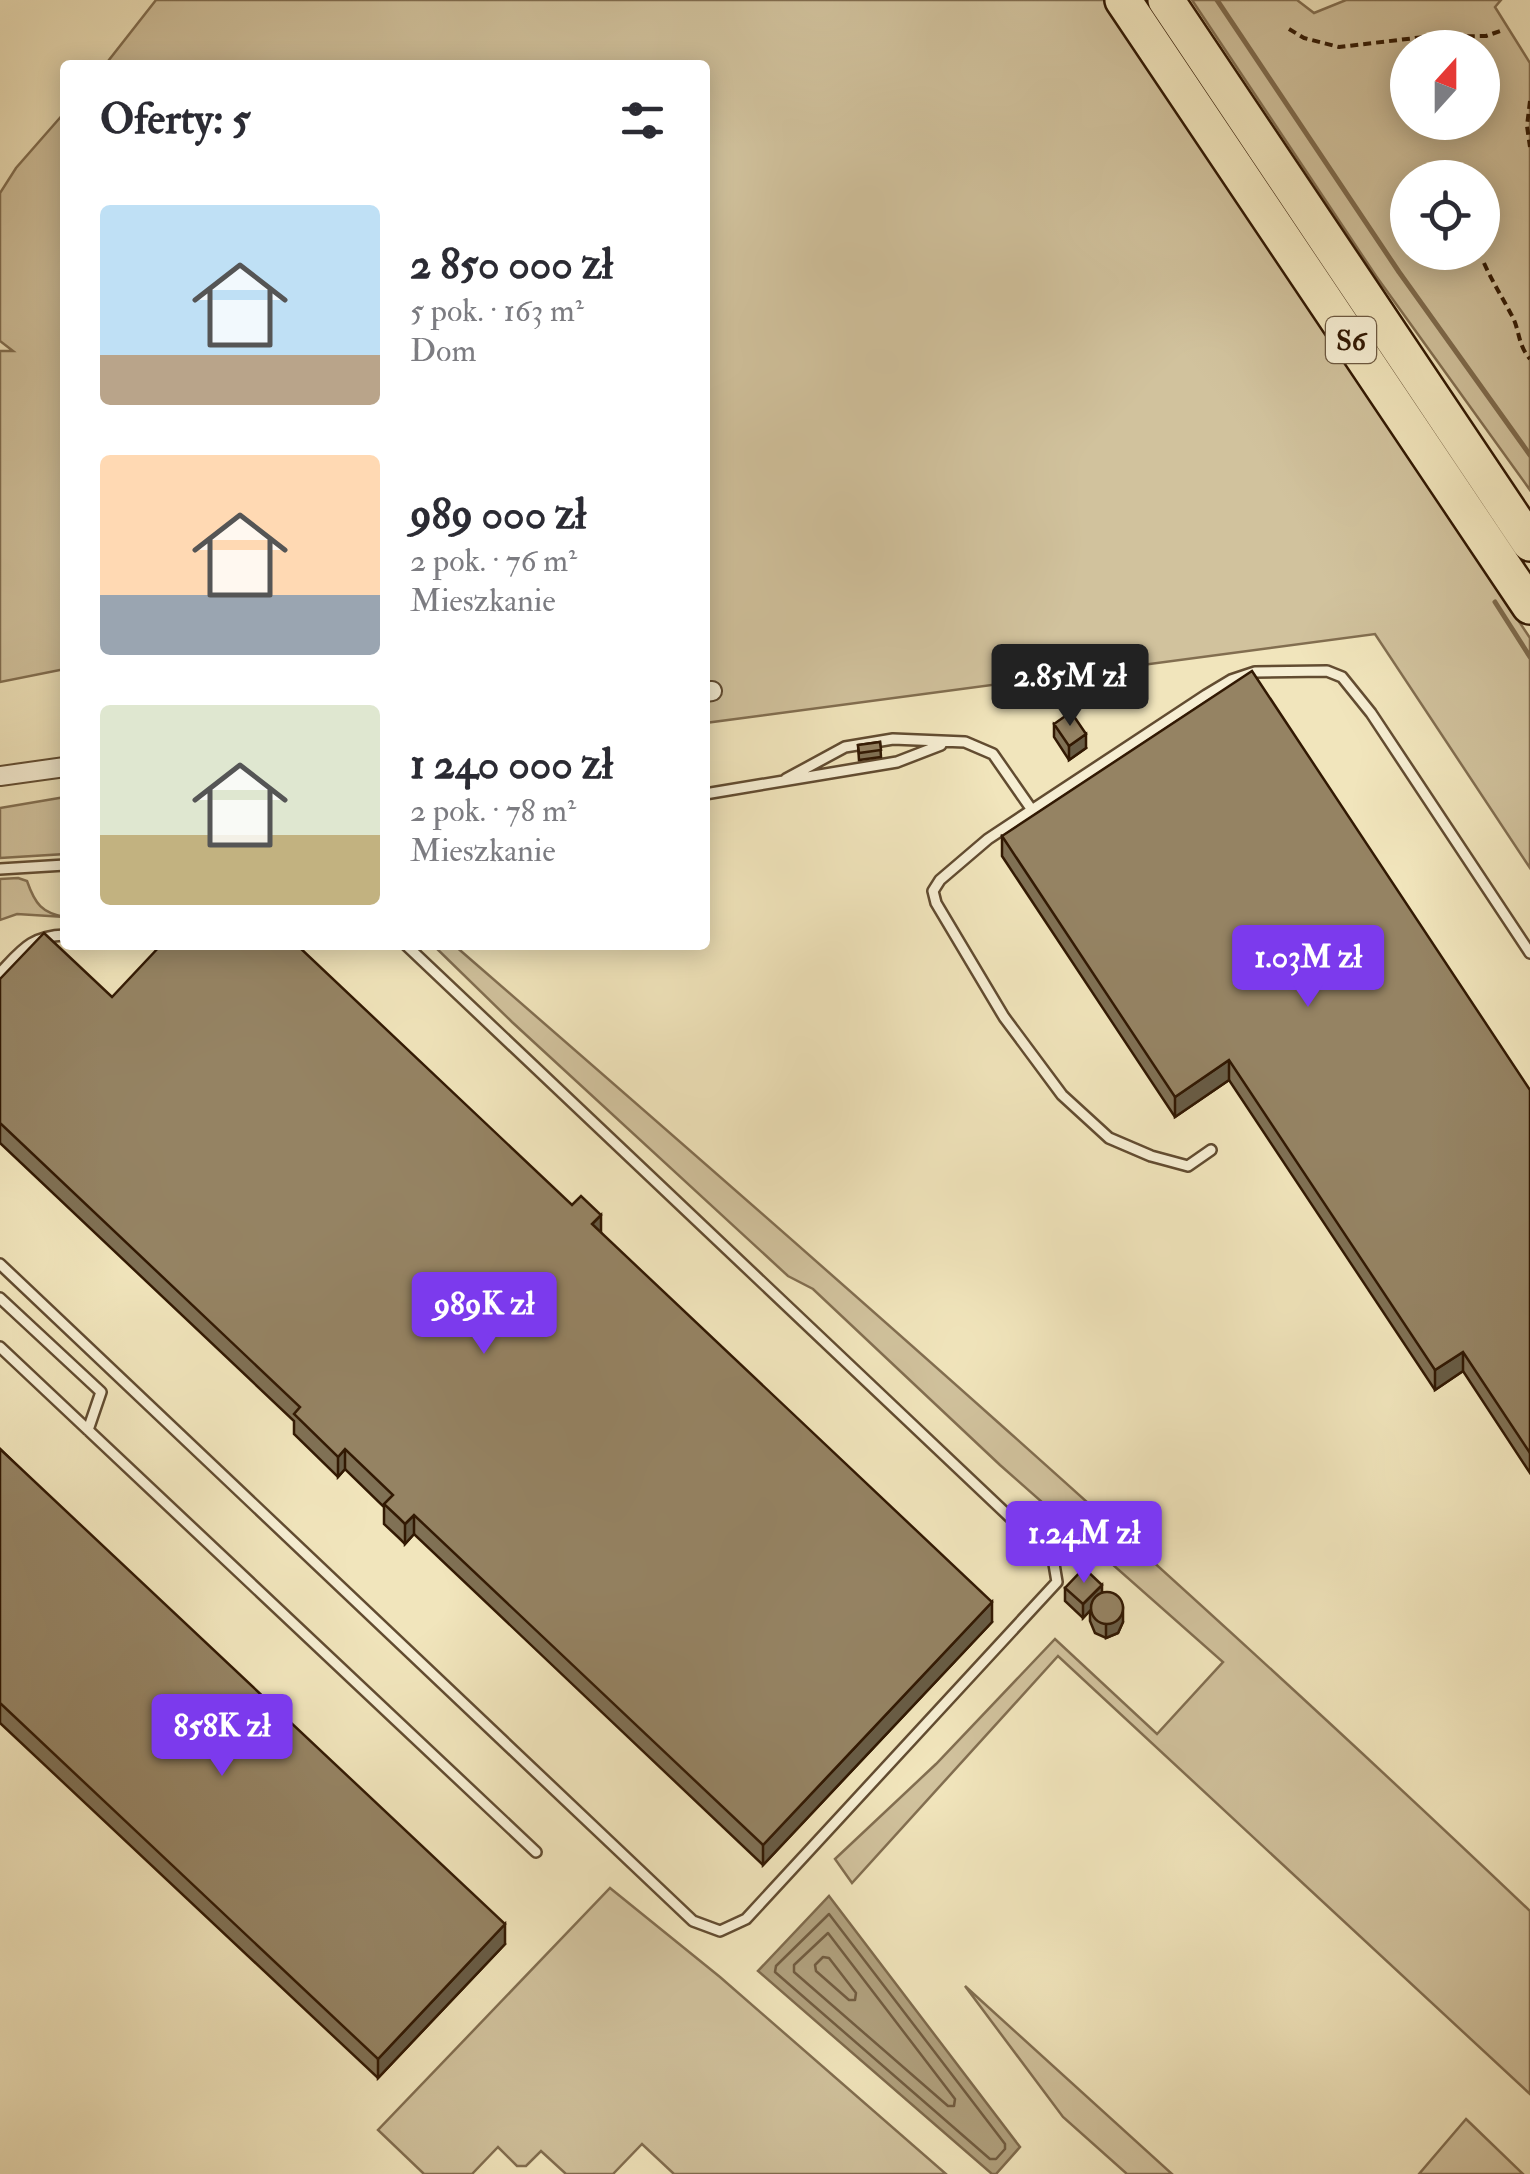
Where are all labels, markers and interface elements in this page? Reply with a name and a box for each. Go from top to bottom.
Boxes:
north arrow [1390,30,1500,140]
map controls [1390,30,1500,270]
icon: filters [615,93,670,148]
text: Oferty: 5 [100,94,251,146]
button: locate [1390,160,1500,270]
text: 2 850 000 zł [410,239,613,291]
icon: home [180,245,300,365]
text: 5 pok. · 163 m² [410,291,584,331]
road number: S6 [1326,317,1376,363]
text: Dom [410,331,476,371]
text: 989 000 zł [410,489,586,541]
icon: home [180,495,300,615]
text: 2 pok. · 76 m² [410,541,577,581]
text: Mieszkanie [410,581,556,621]
pin: 2.85M zł [967,644,1173,729]
text: 2.85M zł [1014,656,1126,696]
text: 1 240 000 zł [410,739,613,791]
icon: home [180,745,300,865]
text: 2 pok. · 78 m² [410,791,576,831]
text: Mieszkanie [410,831,556,871]
pin: 1.03M zł [1205,925,1411,1010]
text: 1.03M zł [1254,937,1362,977]
pin: 989K zł [392,1272,576,1357]
text: 989K zł [434,1284,534,1324]
pin: 1.24M zł [981,1501,1187,1586]
text: 1.24M zł [1028,1513,1140,1553]
pin: 858K zł [130,1694,314,1779]
text: 858K zł [174,1706,270,1746]

